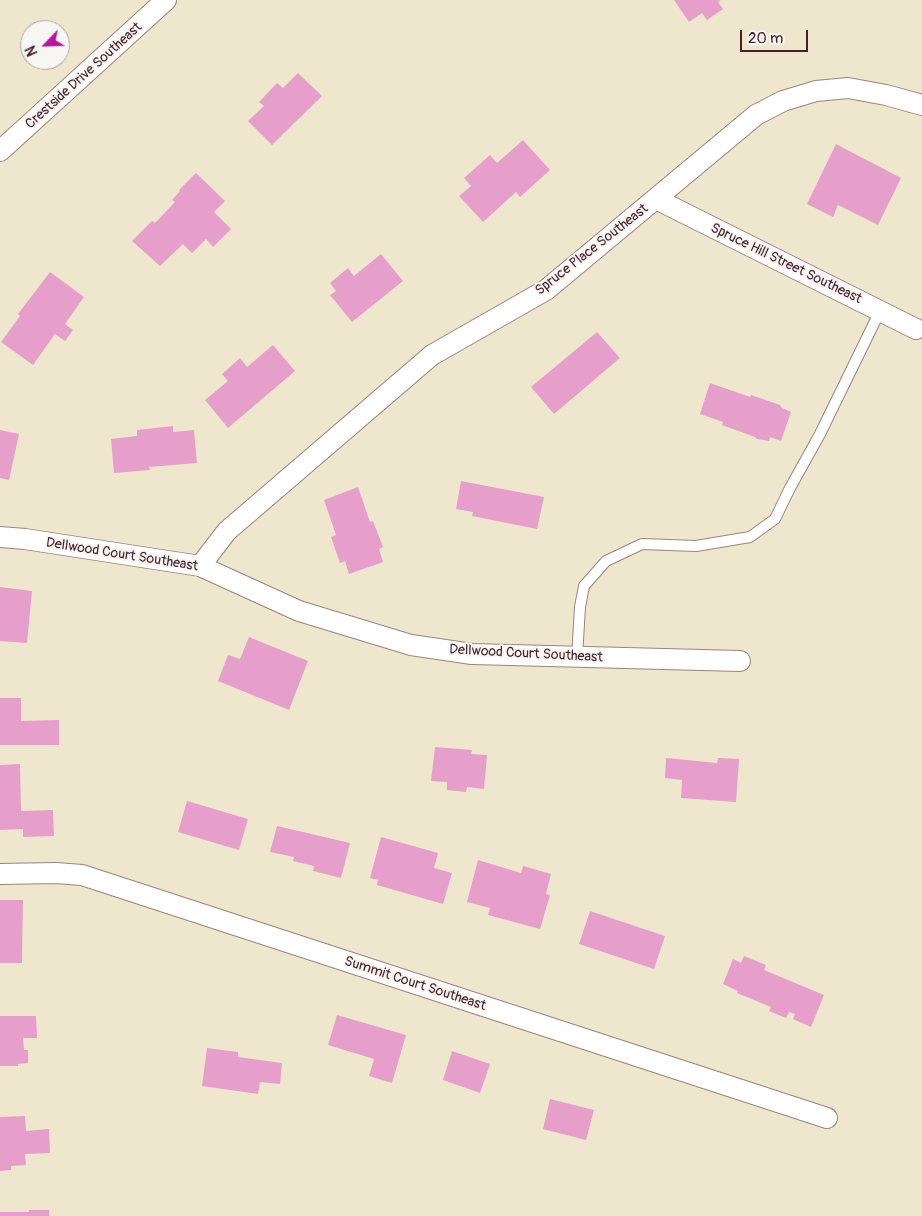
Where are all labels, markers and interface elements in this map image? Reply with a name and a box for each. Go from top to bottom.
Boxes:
street label: Crestside Drive Southeast [22,19,146,133]
north arrow [20,20,70,70]
scale bar [742,20,810,52]
text: 20 m [748,29,783,48]
text: N [22,43,41,59]
street label: Spruce Place Southeast [532,201,652,299]
street label: Spruce Hill Street Southeast [708,220,864,308]
street label: Dellwood Court Southeast [45,535,199,575]
street label: Dellwood Court Southeast [449,642,603,666]
street label: Summit Court Southeast [342,953,488,1015]

